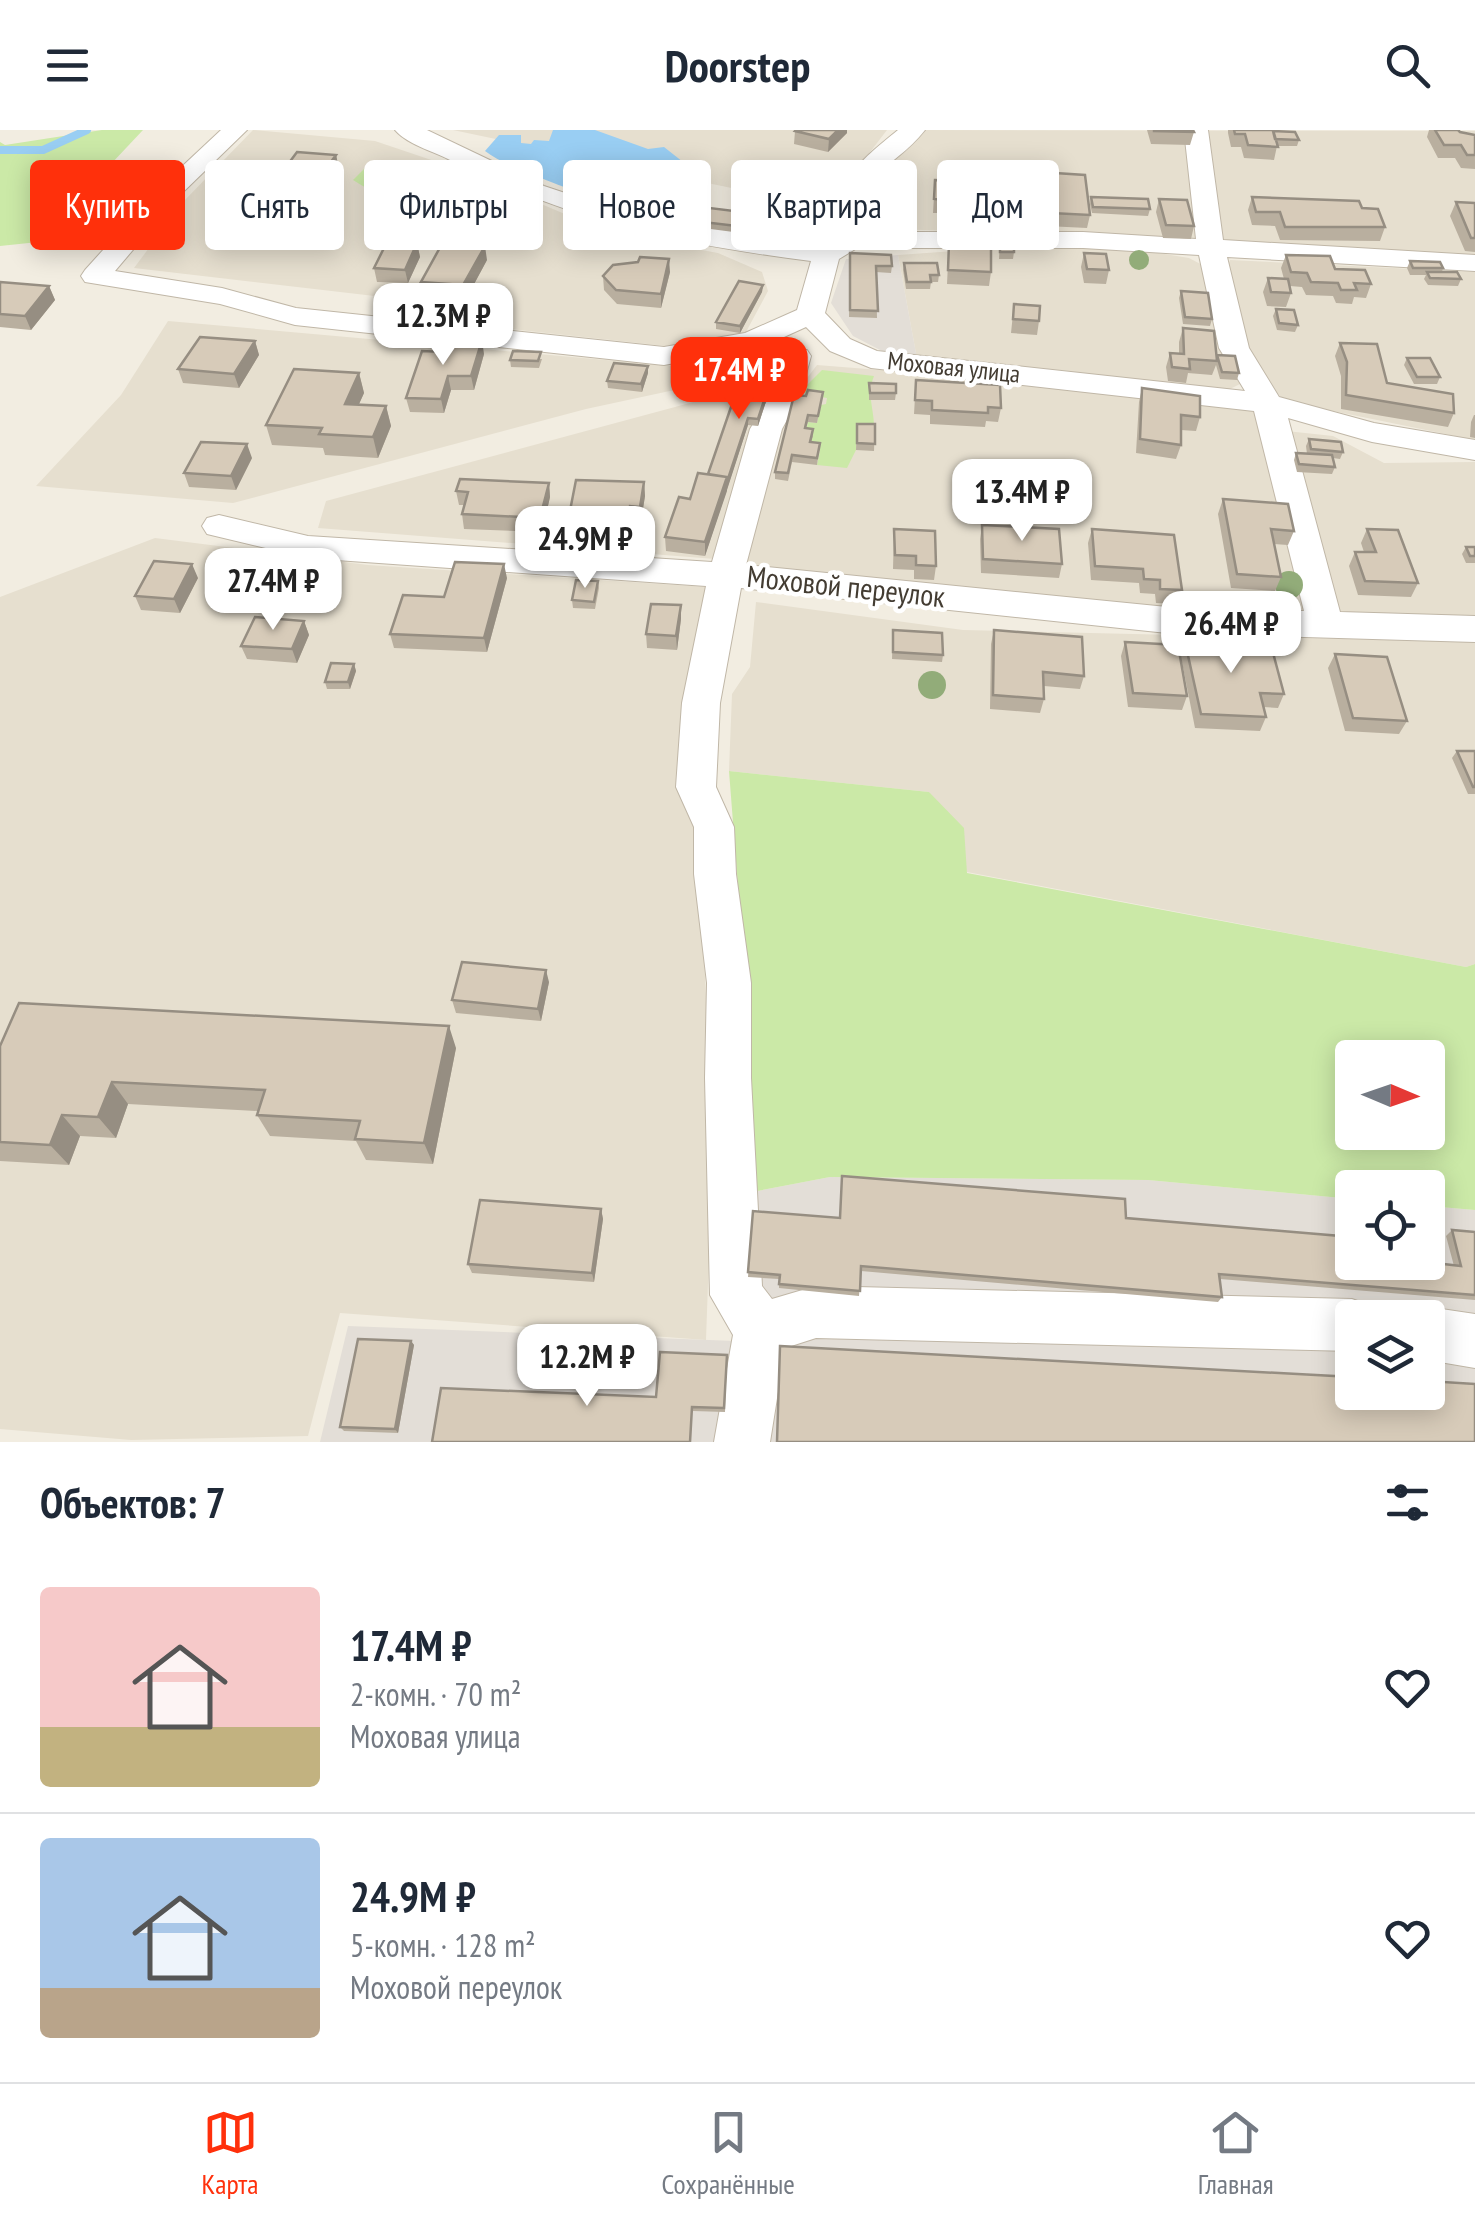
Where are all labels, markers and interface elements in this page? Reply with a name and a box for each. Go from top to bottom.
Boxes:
text: Doorstep [665,36,810,94]
icon: menu [40,38,95,93]
icon: search [1380,38,1435,93]
chip: Купить [30,160,185,250]
chip: Снять [205,160,344,250]
chip: Фильтры [364,160,543,250]
chip: Новое [563,160,711,250]
chip: Квартира [731,160,917,250]
chip: Дом [937,160,1059,250]
pin: 12.3M ₽ [351,283,535,368]
text: 12.3M ₽ [395,294,491,336]
pin: 17.4M ₽ [647,337,831,422]
street label: Моховая улица [886,344,1022,390]
text: 17.4M ₽ [693,348,785,390]
pin: 13.4M ₽ [930,459,1114,544]
text: 13.4M ₽ [974,470,1070,512]
pin: 24.9M ₽ [493,506,677,591]
text: 24.9M ₽ [537,517,633,559]
pin: 27.4M ₽ [181,548,365,633]
street label: Моховой переулок [745,556,948,615]
text: 27.4M ₽ [227,559,319,601]
pin: 26.4M ₽ [1139,591,1323,676]
text: 26.4M ₽ [1183,602,1279,644]
north arrow [1335,1040,1445,1150]
map controls [1335,1040,1445,1410]
button: locate [1335,1170,1445,1280]
button: layers [1335,1300,1445,1410]
pin: 12.2M ₽ [495,1324,679,1409]
text: 12.2M ₽ [539,1335,635,1377]
text: Объектов: 7 [40,1475,226,1530]
icon: filters [1380,1475,1435,1530]
text: 17.4M ₽ [350,1618,472,1673]
icon: home [120,1627,240,1747]
icon: heart [1380,1660,1435,1715]
text: 2-комн. · 70 m² [350,1673,521,1715]
text: Моховая улица [350,1715,521,1757]
text: 24.9M ₽ [350,1869,476,1924]
icon: home [120,1878,240,1998]
icon: heart [1380,1911,1435,1966]
text: 5-комн. · 128 m² [350,1924,536,1966]
text: Моховой переулок [350,1966,562,2008]
tab: Карта [202,2105,259,2202]
tab: Сохранённые [662,2105,795,2202]
tab: Главная [1198,2105,1274,2202]

